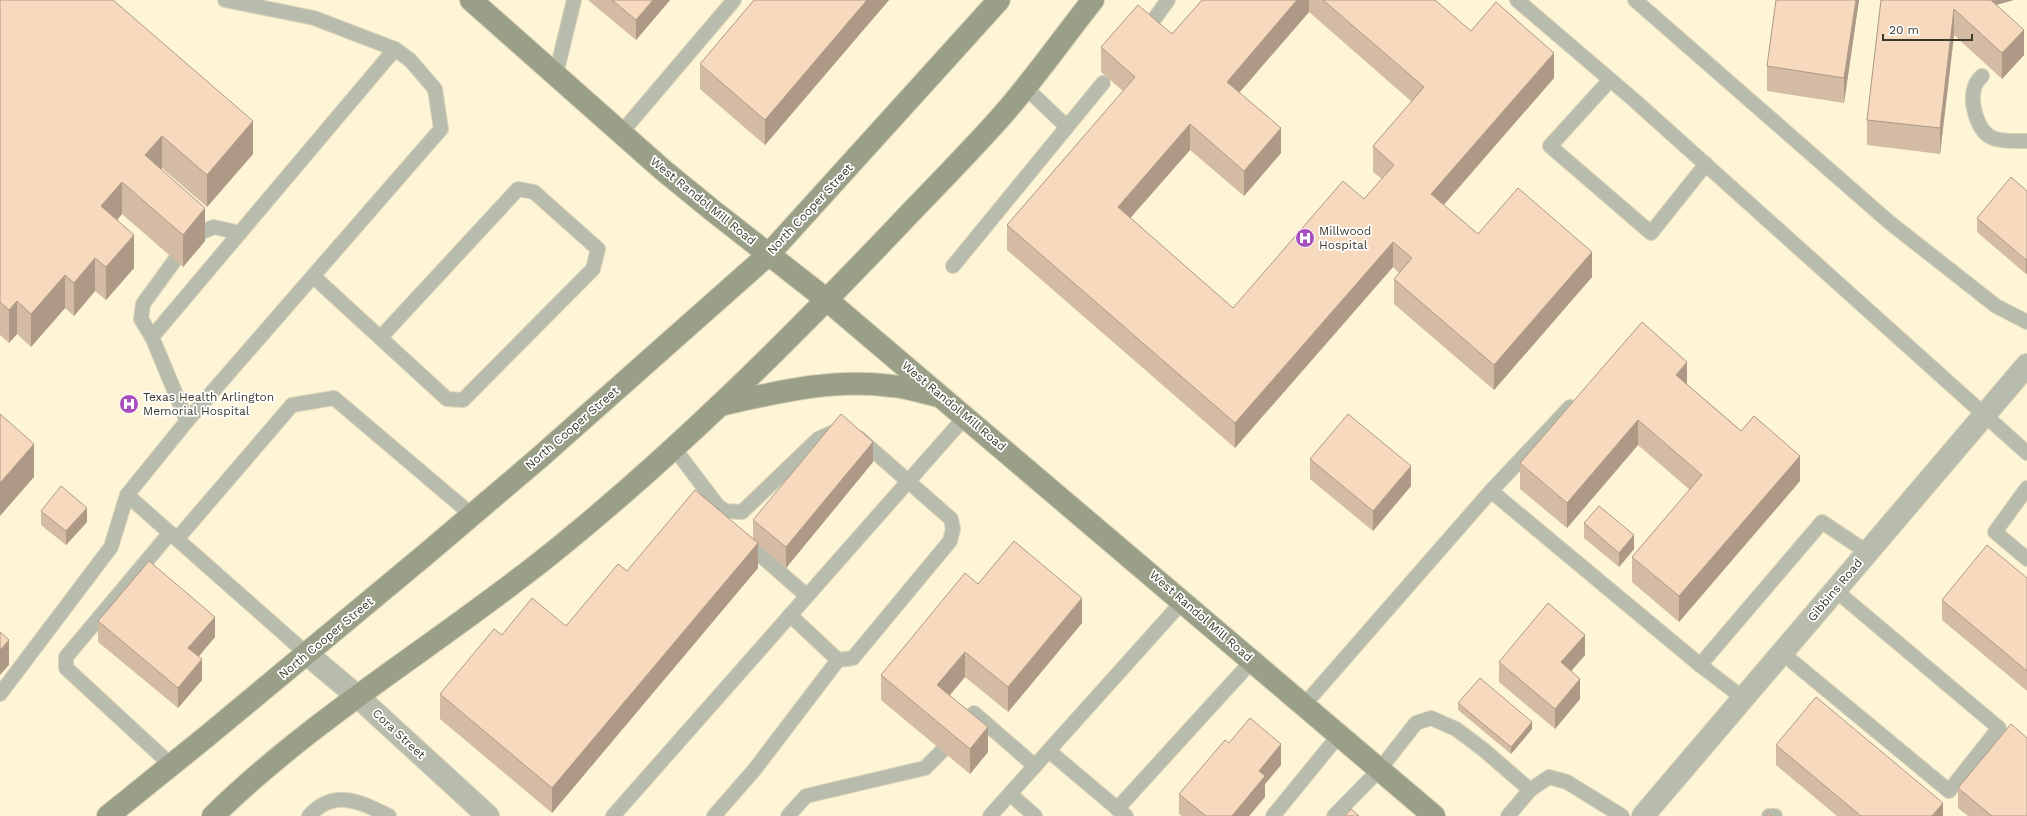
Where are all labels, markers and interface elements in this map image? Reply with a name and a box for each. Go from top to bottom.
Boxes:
scale bar [1883,16,1972,42]
text: 20 m [1889,23,1919,37]
street label: West Randol Mill Road [647,154,759,248]
street label: North Cooper Street [764,161,856,257]
place label: Millwood Hospital [1319,224,1371,252]
hospital icon: Millwood Hospital [1294,227,1316,249]
street label: West Randol Mill Road [899,358,1009,454]
street label: North Cooper Street [523,384,621,472]
place label: Texas Health Arlington Memorial Hospital [143,390,274,418]
hospital icon: Texas Health Arlington Memorial Hospital [118,393,140,415]
street label: Gibbins Road [1805,556,1865,624]
street label: West Randol Mill Road [1147,568,1255,664]
street label: North Cooper Street [276,594,376,682]
street label: Cora Street [370,706,428,762]

